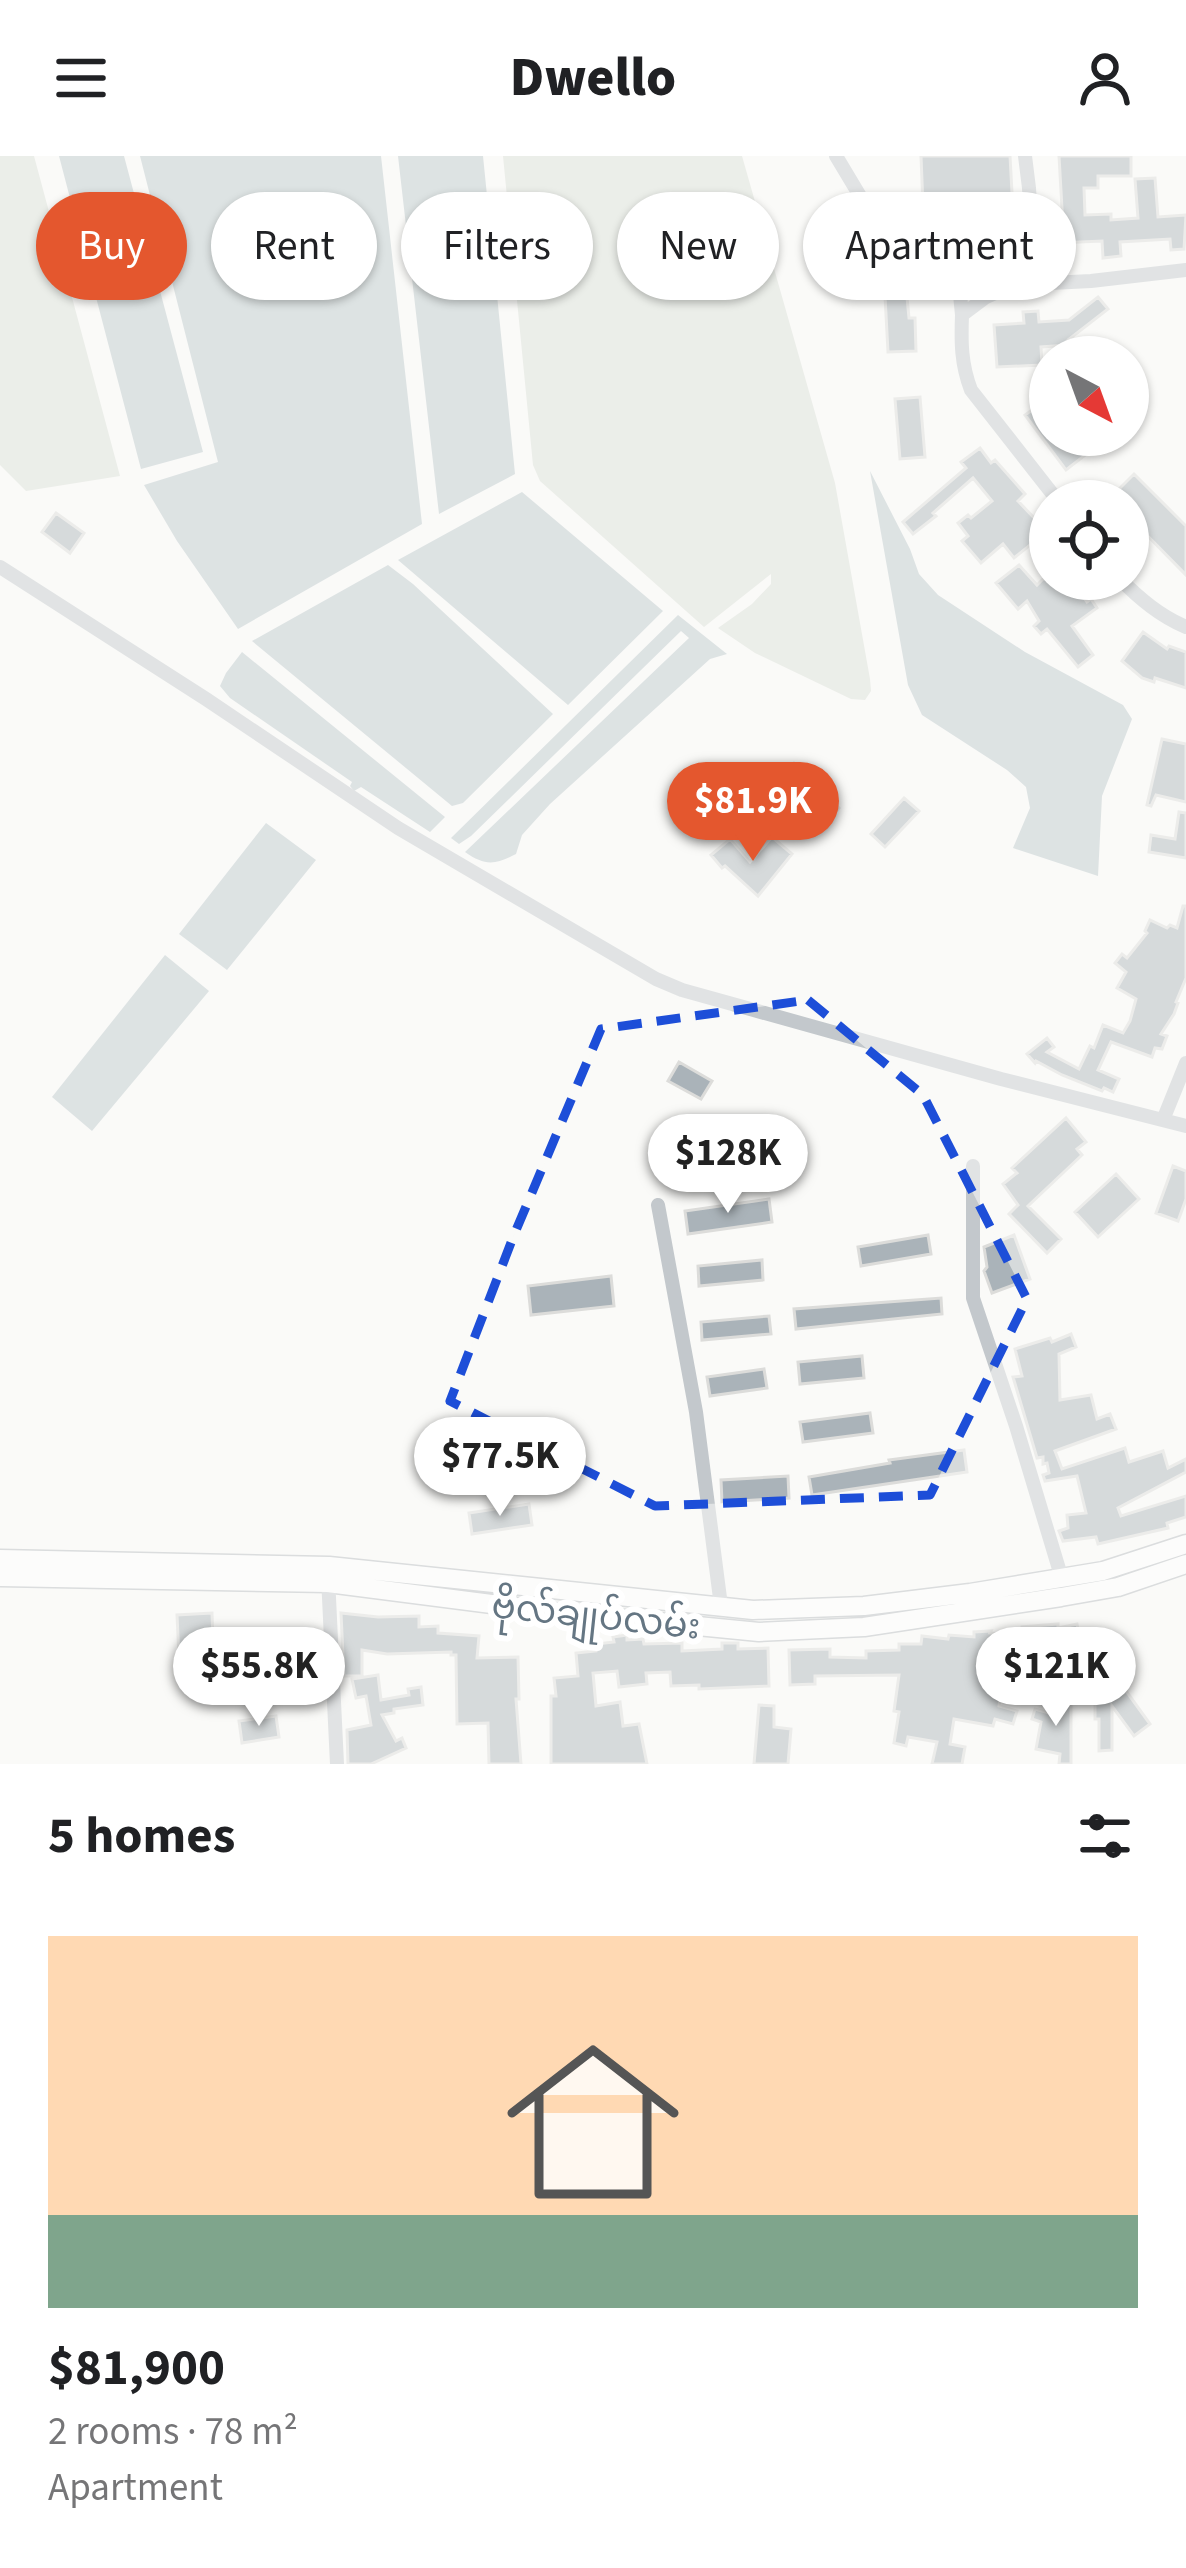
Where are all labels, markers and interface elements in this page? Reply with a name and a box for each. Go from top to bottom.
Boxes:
text: Dwello [510,40,676,117]
icon: menu [48,45,114,111]
icon: person [1072,45,1138,111]
chip: Buy [36,192,187,300]
chip: Rent [211,192,377,300]
chip: Filters [401,192,593,300]
chip: New [617,192,779,300]
chip: Apartment [803,192,1076,300]
north arrow [1029,336,1149,456]
map controls [1029,336,1149,600]
button: locate [1029,480,1149,600]
pin: $81.9K [655,762,851,864]
text: $81.9K [694,773,812,829]
pin: $128K [644,1114,812,1216]
text: $128K [675,1125,781,1181]
pin: $77.5K [402,1417,598,1519]
text: $77.5K [441,1428,559,1484]
street label: ဗိုလ်ချုပ်လမ်း [489,1580,703,1656]
pin: $55.8K [161,1627,357,1729]
pin: $121K [972,1627,1140,1729]
text: $55.8K [200,1638,318,1694]
text: $121K [1003,1638,1109,1694]
text: 5 homes [48,1800,235,1872]
icon: filters [1072,1803,1138,1869]
icon: home [485,2014,701,2230]
text: $81,900 [48,2332,225,2404]
text: 2 rooms · 78 m² [48,2404,298,2460]
text: Apartment [48,2460,223,2516]

